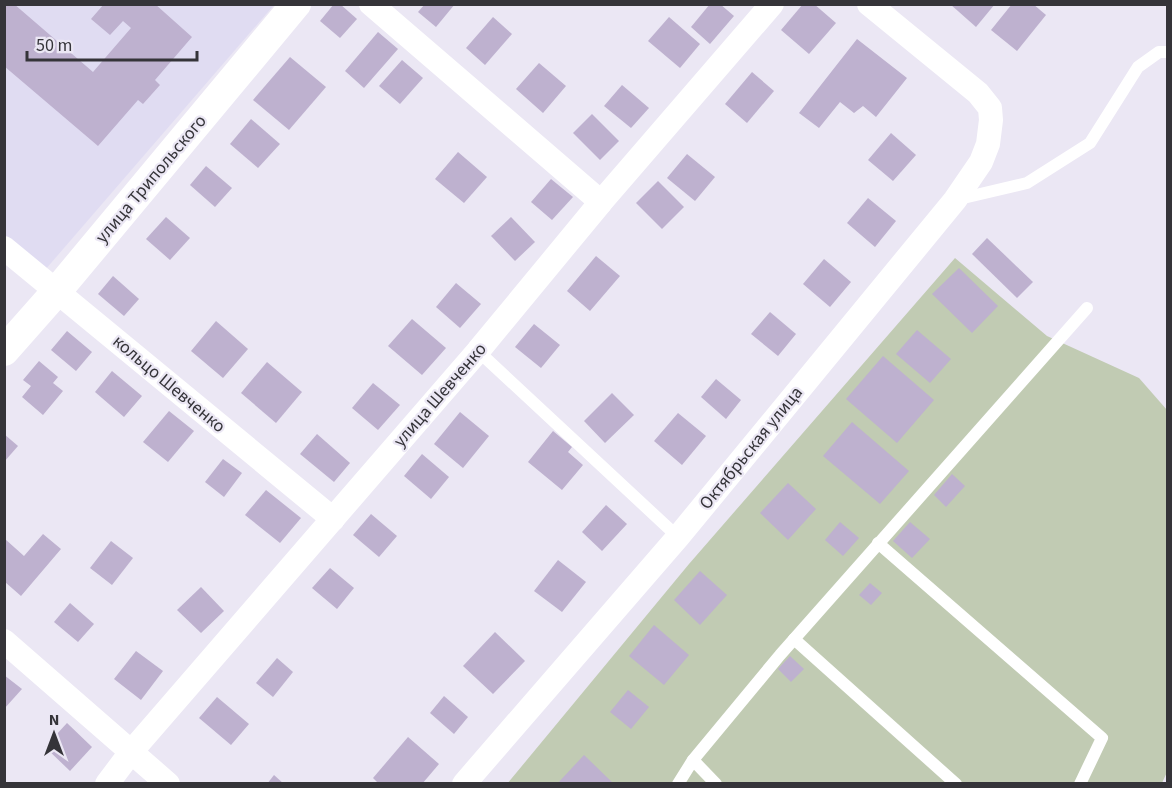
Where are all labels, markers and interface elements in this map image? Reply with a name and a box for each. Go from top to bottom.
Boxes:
scale bar [27,24,196,62]
text: 50 m [36,33,72,58]
street label: улица Трипольского [90,109,212,249]
street label: кольцо Шевченко [107,329,231,439]
street label: улица Шевченко [388,337,492,453]
street label: Октябрьская улица [693,381,809,515]
north arrow [24,704,84,764]
text: N [49,709,59,731]

